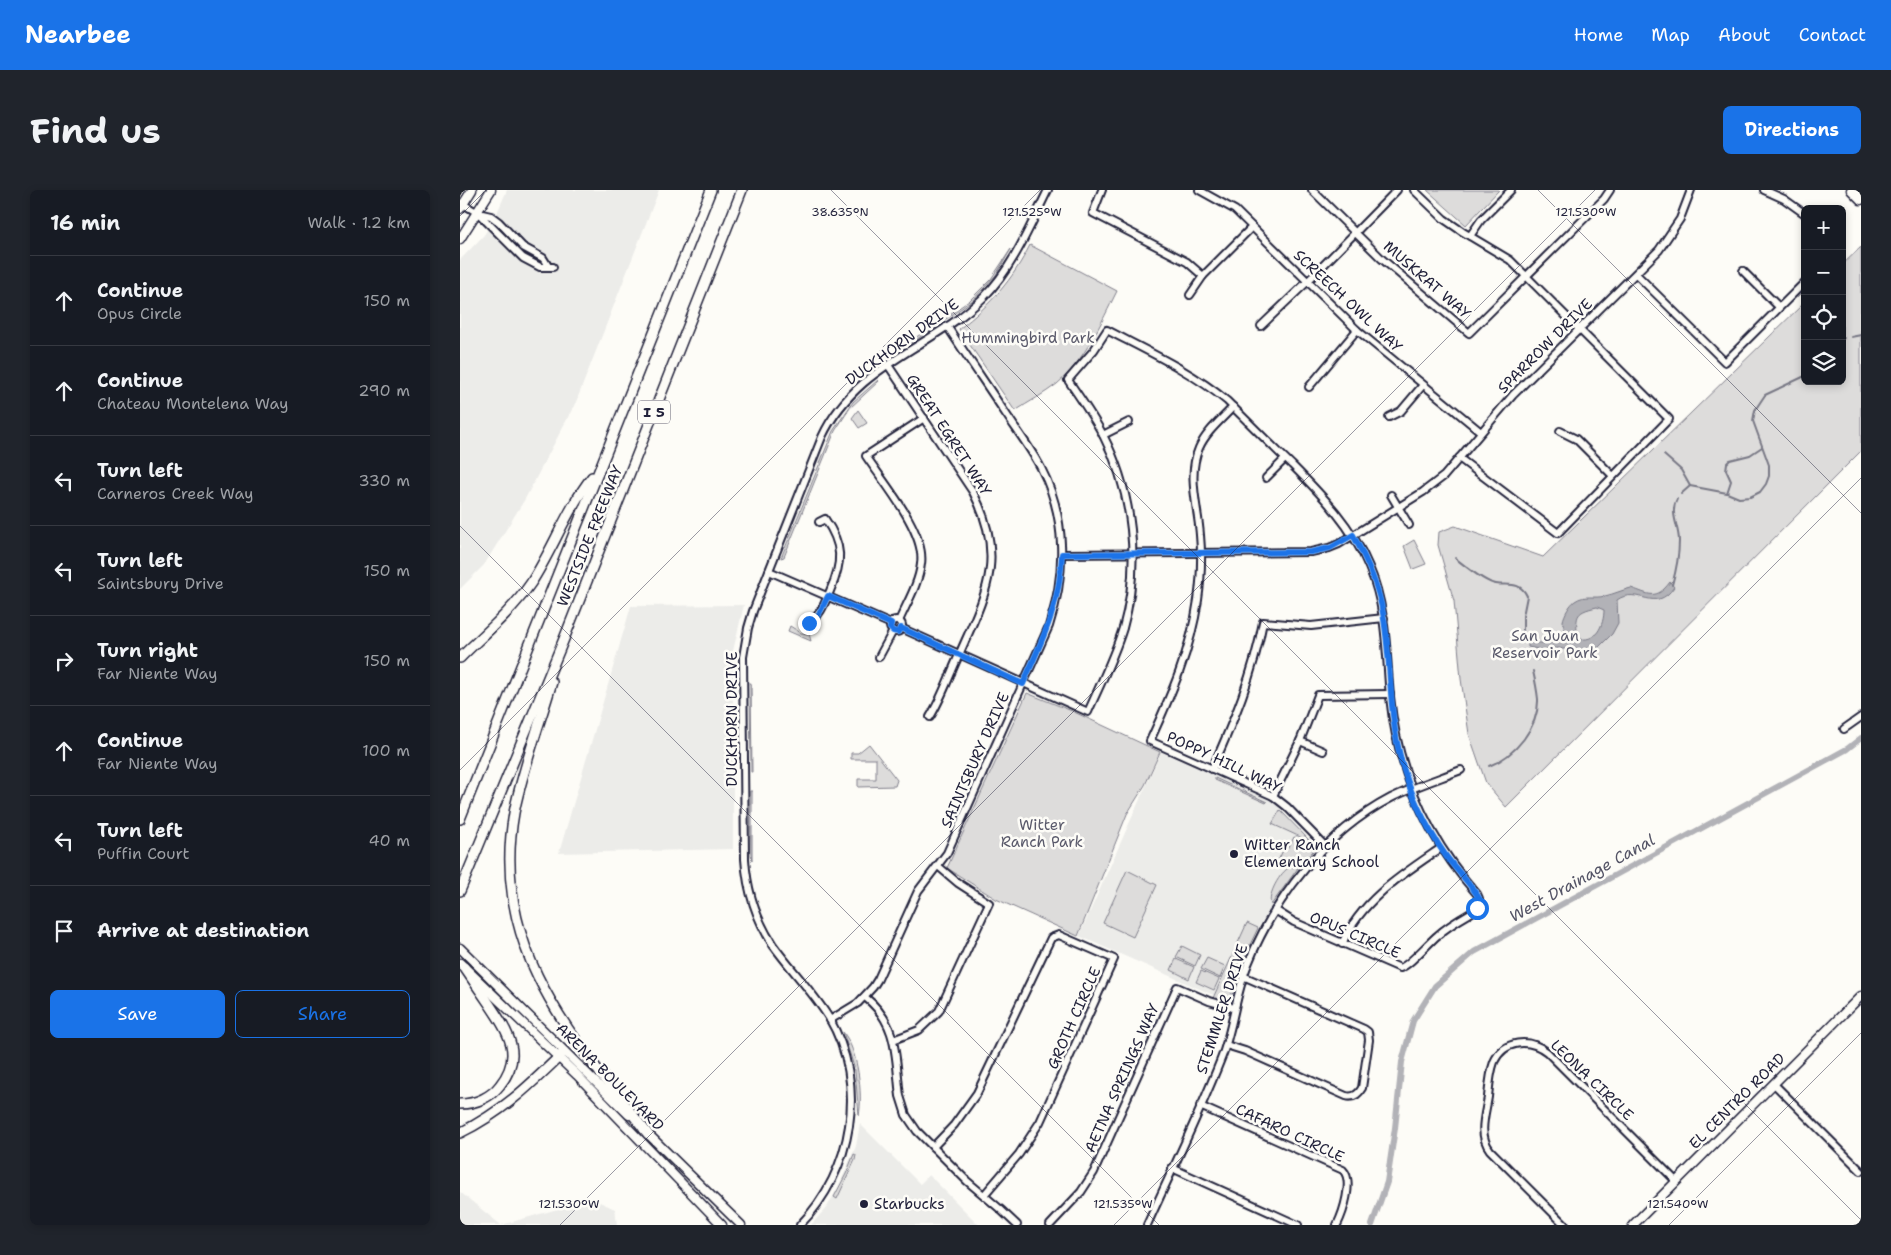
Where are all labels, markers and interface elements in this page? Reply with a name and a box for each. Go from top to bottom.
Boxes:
text: Nearbee [25,19,131,51]
text: Home [1574,23,1623,47]
text: Map [1651,23,1690,47]
text: About [1718,23,1771,47]
text: Contact [1799,23,1866,47]
button: Directions [1723,106,1861,154]
text: Find us [30,107,161,154]
text: 38.635°N [811,204,869,220]
text: 121.525°W [1002,204,1062,220]
text: 121.530°W [1556,204,1616,220]
map controls [1801,205,1846,385]
button: + [1801,205,1846,250]
text: 16 min [50,209,120,237]
text: Walk · 1.2 km [308,212,410,233]
street label: MUSKRAT WAY [1379,237,1475,323]
street label: SCREECH OWL WAY [1289,245,1407,357]
button: − [1801,250,1846,295]
text: Continue [97,278,183,303]
icon: ahead [50,287,78,315]
text: 150 m [363,290,410,311]
street label: DUCKHORN DRIVE [841,294,963,390]
street label: SPARROW DRIVE [1493,294,1597,398]
button: locate [1801,295,1846,340]
text: Opus Circle [97,303,182,324]
park label: Hummingbird Park [961,328,1095,348]
button: layers [1801,340,1846,385]
text: Continue [97,368,183,393]
street label: GREAT EGRET WAY [902,370,996,500]
icon: ahead [50,377,78,405]
text: 290 m [358,380,410,401]
text: Chateau Montelena Way [97,393,288,414]
road number: I 5 [638,400,670,423]
text: Turn left [97,458,183,483]
street label: WESTSIDE FREEWAY [552,462,628,610]
icon: left [50,467,78,495]
text: 330 m [358,470,410,491]
text: Carneros Creek Way [97,483,253,504]
text: Turn left [97,548,183,573]
icon: left [50,557,78,585]
text: 150 m [363,560,410,581]
text: Saintsbury Drive [97,573,224,594]
route end [798,612,821,635]
park label: San Juan Reservoir Park [1492,626,1598,663]
text: Turn right [97,638,198,663]
icon: right [50,647,78,675]
text: 150 m [363,650,410,671]
street label: DUCKHORN DRIVE [722,651,742,787]
text: Far Niente Way [97,663,218,684]
street label: SAINTSBURY DRIVE [936,689,1014,831]
street label: POPPY HILL WAY [1163,727,1285,797]
text: Continue [97,728,183,753]
icon: ahead [50,737,78,765]
text: 100 m [362,740,410,761]
text: Far Niente Way [97,753,218,774]
park label: Witter Ranch Park [1001,815,1083,852]
text: Turn left [97,818,183,843]
icon: left [50,827,78,855]
water label: West Drainage Canal [1505,829,1659,927]
text: 40 m [368,830,410,851]
place label: Witter Ranch Elementary School [1244,835,1380,872]
text: Puffin Court [97,843,190,864]
marker: Witter Ranch Elementary School [1228,848,1240,860]
route start [1466,897,1489,920]
street label: OPUS CIRCLE [1307,907,1403,963]
icon: arrive [50,917,78,945]
text: Arrive at destination [97,918,309,943]
street label: STEMMLER DRIVE [1192,941,1252,1077]
street label: GROTH CIRCLE [1042,964,1106,1072]
button: Save [50,990,225,1038]
button: Share [235,990,410,1038]
street label: AETNA SPRINGS WAY [1080,1000,1164,1156]
street label: ARENA BOULEVARD [552,1019,668,1135]
street label: LEONA CIRCLE [1546,1035,1638,1125]
street label: EL CENTRO ROAD [1685,1049,1789,1153]
street label: CAFARO CIRCLE [1232,1099,1348,1167]
place label: Starbucks [874,1194,945,1214]
text: 121.530°W [539,1196,599,1212]
text: 121.535°W [1093,1196,1153,1212]
text: 121.540°W [1647,1196,1709,1212]
marker: Starbucks [858,1198,870,1210]

